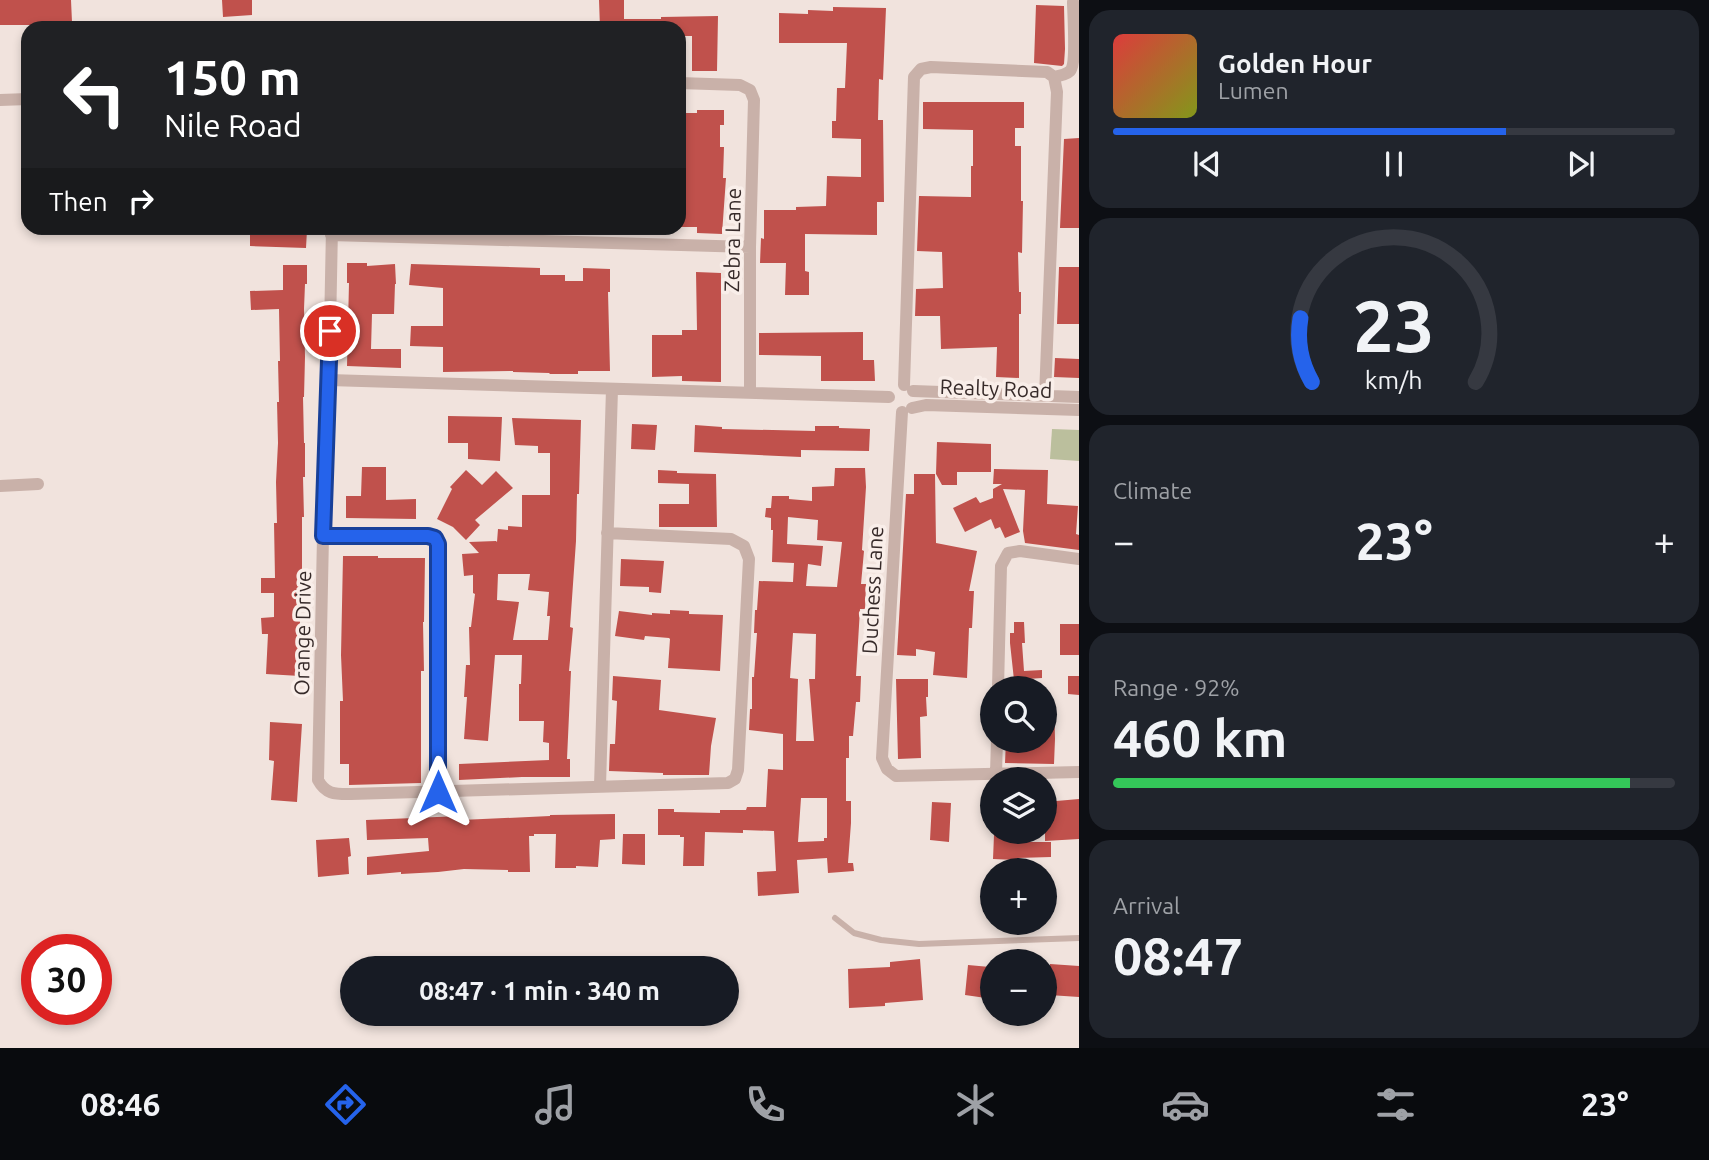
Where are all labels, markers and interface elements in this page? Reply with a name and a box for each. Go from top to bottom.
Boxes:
icon: left [49,49,140,140]
text: 150 m [164,49,301,104]
text: Golden Hour [1218,49,1372,78]
text: Lumen [1218,78,1289,103]
text: Nile Road [164,107,302,143]
icon: previous [1188,145,1226,183]
icon: pause [1375,145,1413,183]
icon: next [1562,145,1600,183]
icon: right [122,182,160,220]
text: Then [49,187,108,216]
street label: Zebra Lane [719,188,745,292]
text: 23 [1353,285,1435,367]
pin [300,301,360,361]
icon: arrive [311,312,349,350]
text: km/h [1365,366,1423,394]
street label: Realty Road [939,374,1053,402]
text: Climate [1113,478,1192,503]
text: 23° [1355,512,1433,570]
text: − [1113,520,1134,562]
text: + [1654,520,1675,562]
street label: Duchess Lane [857,525,887,655]
street label: Orange Drive [289,570,315,696]
text: Range · 92% [1113,675,1240,700]
map controls [980,676,1057,1026]
button: search [980,676,1057,753]
text: 460 km [1113,709,1287,767]
position arrow [401,755,475,829]
button: layers [980,767,1057,844]
button: + [980,858,1057,935]
text: Arrival [1113,893,1180,918]
text: 08:47 [1113,927,1243,985]
speed limit sign: 30 [21,934,112,1025]
button: − [980,949,1057,1026]
text: 08:47 · 1 min · 340 m [419,976,660,1005]
icon: directions [321,1080,370,1129]
icon: music [531,1080,580,1129]
icon: phone [741,1080,790,1129]
icon: climate [951,1080,1000,1129]
icon: car [1161,1080,1210,1129]
icon: filters [1371,1080,1420,1129]
text: 08:46 [80,1086,161,1122]
text: 23° [1581,1086,1629,1122]

